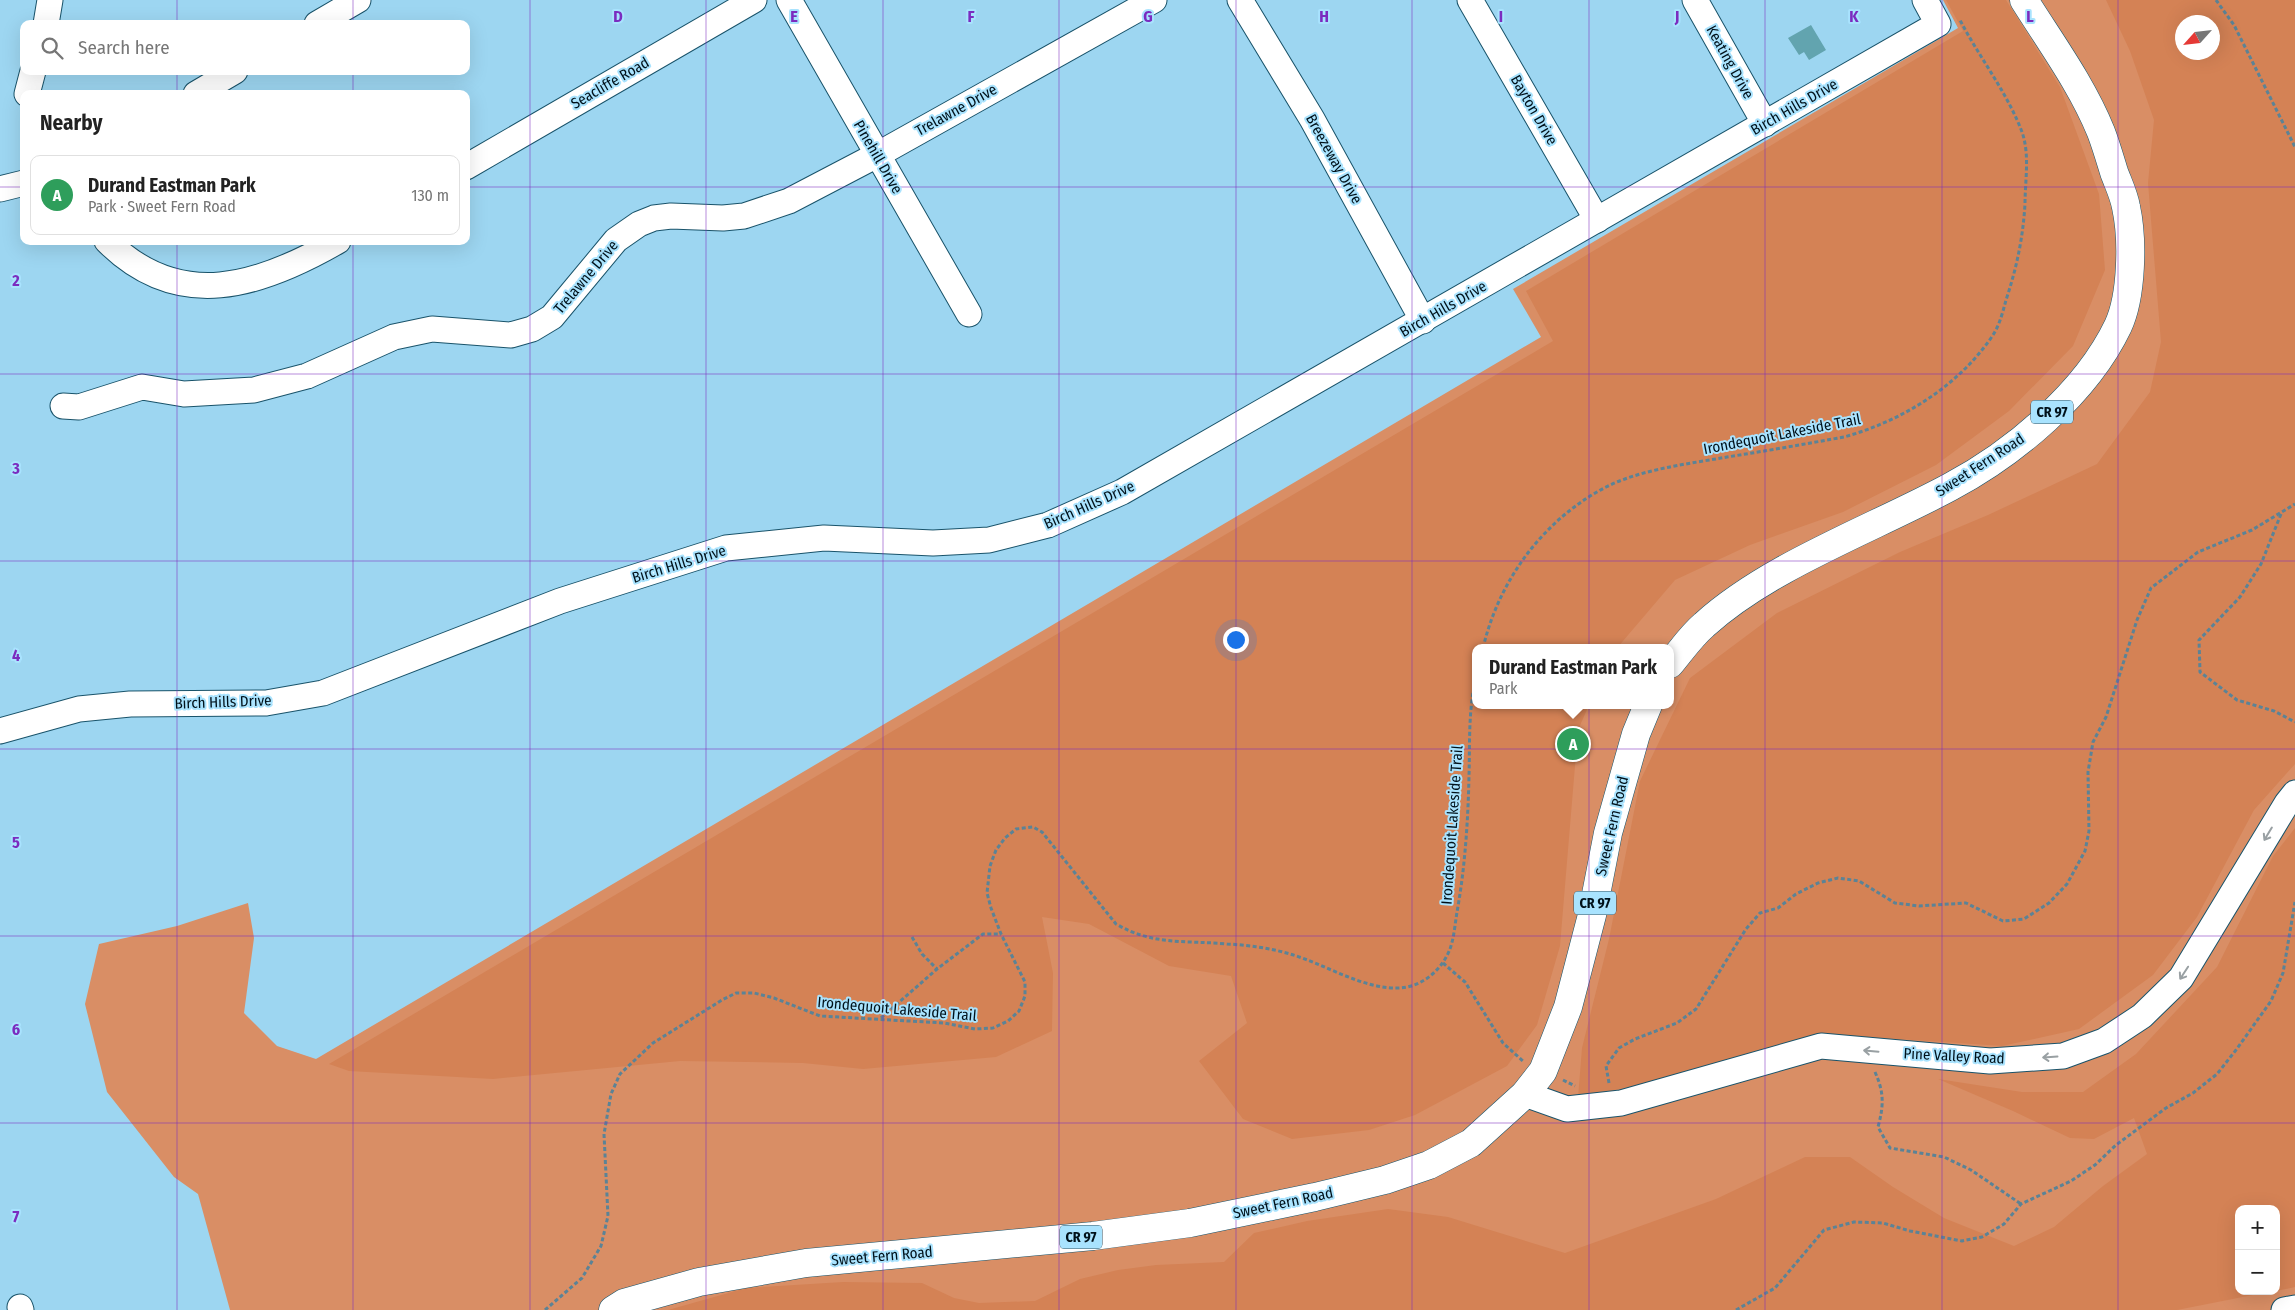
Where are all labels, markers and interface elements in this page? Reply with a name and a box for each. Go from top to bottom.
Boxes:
text: D [613,7,623,26]
text: E [790,7,798,26]
text: F [967,7,975,26]
text: G [1143,7,1153,26]
text: H [1319,7,1329,26]
text: I [1499,7,1503,26]
text: J [1674,7,1679,26]
text: K [1849,7,1859,26]
text: L [2026,7,2034,26]
north arrow [2175,15,2220,60]
search box [20,20,470,75]
street label: Keating Drive [1702,22,1758,102]
icon: search [38,34,66,62]
text: Search here [78,36,170,59]
street label: Seacliffe Road [568,53,652,113]
street label: Bayton Drive [1507,72,1561,148]
street label: Birch Hills Drive [1747,75,1841,139]
street label: Trelawne Drive [912,80,1000,140]
text: Nearby [40,110,102,136]
street label: Breezeway Drive [1302,111,1366,207]
street label: Pinehill Drive [850,117,906,197]
text: Durand Eastman Park [88,174,256,197]
text: A [53,186,61,205]
text: 130 m [411,186,449,205]
text: Park · Sweet Fern Road [88,197,236,216]
street label: Trelawne Drive [550,237,622,317]
text: 2 [11,271,20,290]
street label: Birch Hills Drive [1396,277,1490,341]
road number: CR 97 [2031,401,2073,424]
street label: Irondequoit Lakeside Trail [1702,410,1862,458]
street label: Sweet Fern Road [1932,430,2028,500]
text: 3 [11,459,20,478]
street label: Birch Hills Drive [1041,477,1137,533]
street label: Birch Hills Drive [630,541,728,587]
your location [1223,627,1249,653]
popup [1472,644,1674,709]
text: 4 [12,646,20,665]
text: Durand Eastman Park [1489,656,1657,679]
text: Park [1489,679,1518,698]
street label: Birch Hills Drive [174,691,272,713]
pin: A [1557,725,1589,763]
street label: Irondequoit Lakeside Trail [1437,745,1467,905]
street label: Sweet Fern Road [1592,774,1632,878]
one-way arrow [2263,826,2273,840]
text: 5 [12,833,20,852]
road number: CR 97 [1574,891,1616,914]
one-way arrow [2179,965,2189,979]
street label: Irondequoit Lakeside Trail [817,993,977,1025]
text: 6 [12,1020,20,1039]
street label: Pine Valley Road [1903,1044,2005,1068]
one-way arrow [1863,1046,1879,1056]
one-way arrow [2043,1053,2059,1062]
street label: Sweet Fern Road [1231,1184,1335,1222]
map controls [2235,1205,2280,1295]
button: + [2235,1205,2280,1250]
text: 7 [13,1207,20,1226]
road number: CR 97 [1060,1226,1102,1248]
street label: Sweet Fern Road [831,1243,933,1269]
button: − [2235,1250,2280,1295]

